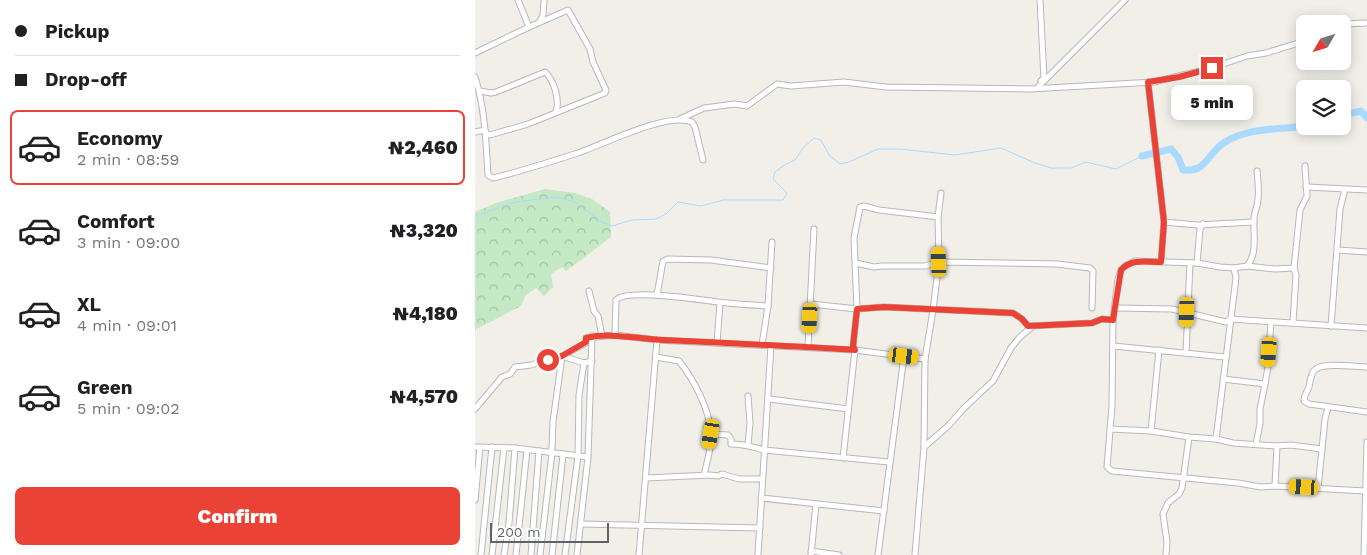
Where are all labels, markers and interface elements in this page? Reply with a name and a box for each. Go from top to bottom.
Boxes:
north arrow [1296,15,1351,70]
map controls [1296,15,1351,135]
text: Pickup [45,20,109,43]
route end [1201,57,1223,79]
text: Drop-off [45,68,127,91]
button: layers [1296,80,1351,135]
callout: 5 min [1171,86,1253,120]
text: 5 min [1190,93,1234,112]
icon: car [17,125,62,170]
text: Economy [77,127,162,150]
text: ₦2,460 [388,136,458,159]
text: 2 min · 08:59 [77,150,179,169]
icon: car [17,208,62,253]
text: Comfort [77,210,155,233]
text: ₦3,320 [390,219,458,242]
text: 3 min · 09:00 [77,233,180,252]
car [930,247,947,277]
icon: car [17,291,62,336]
text: XL [77,293,101,316]
car [1178,297,1195,327]
text: ₦4,180 [393,302,458,325]
car [801,303,818,333]
text: 4 min · 09:01 [77,316,177,335]
car [1260,337,1277,367]
car [888,347,919,365]
route start [537,349,559,371]
icon: car [17,374,62,419]
text: Green [77,376,133,399]
text: ₦4,570 [390,385,458,408]
text: 5 min · 09:02 [77,399,180,418]
car [701,418,720,450]
car [1288,479,1319,495]
button: Confirm [15,487,460,545]
scale bar [490,520,609,543]
text: 200 m [497,524,541,540]

